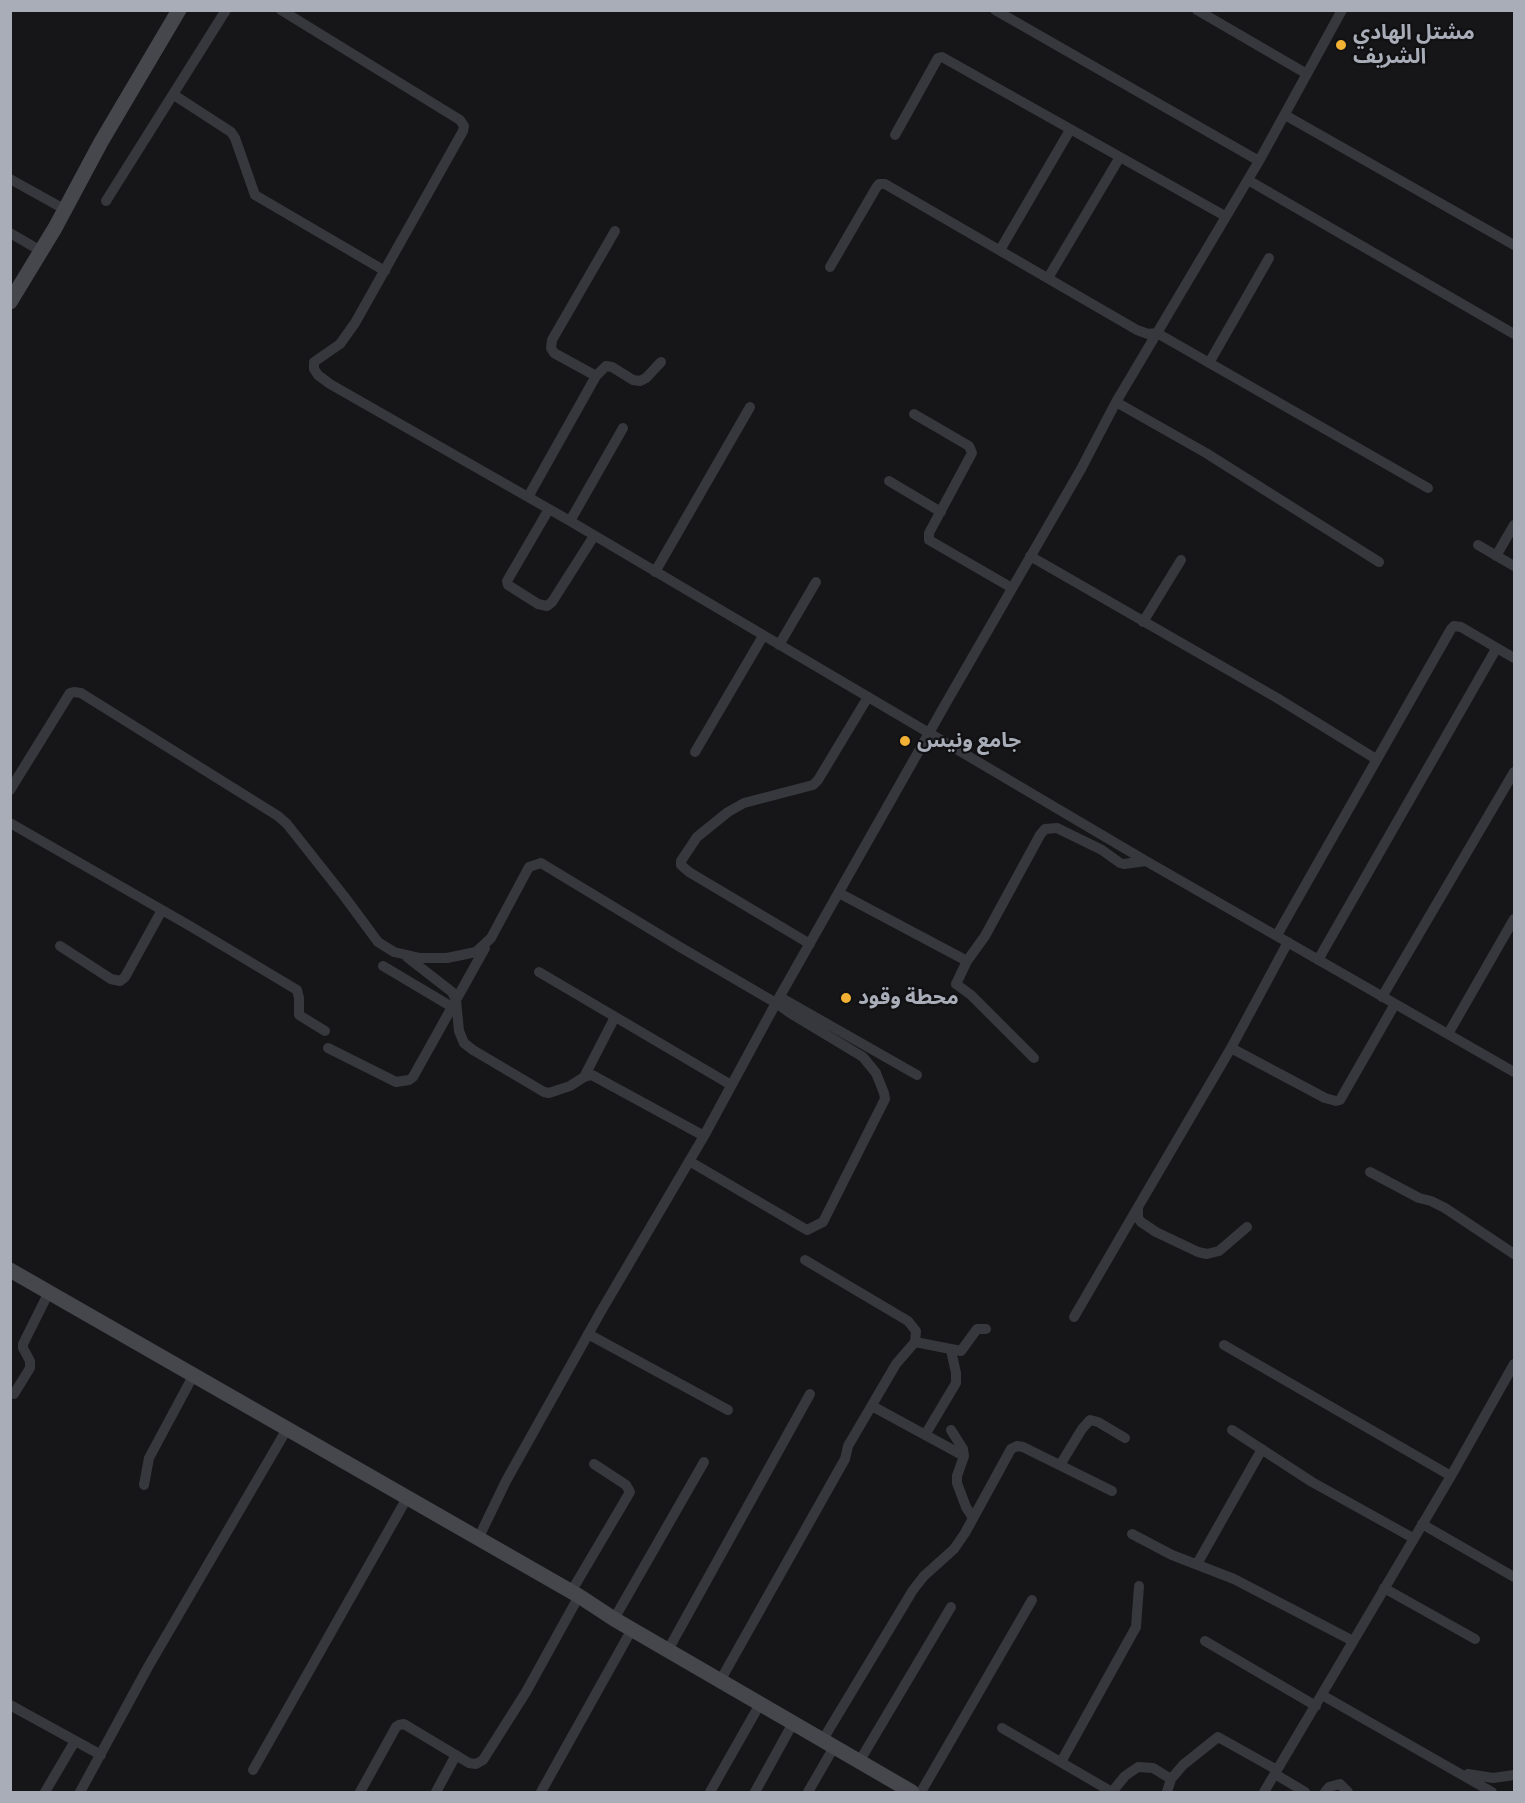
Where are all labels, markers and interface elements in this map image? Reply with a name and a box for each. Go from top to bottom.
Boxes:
place label: مشتل الهادي الشريف [1353,20,1475,70]
marker: مشتل الهادي الشريف [1334,38,1348,52]
place label: جامع ونيس [917,728,1021,754]
marker: جامع ونيس [898,734,912,748]
place label: محطة وقود [858,985,959,1011]
marker: محطة وقود [839,991,853,1005]

